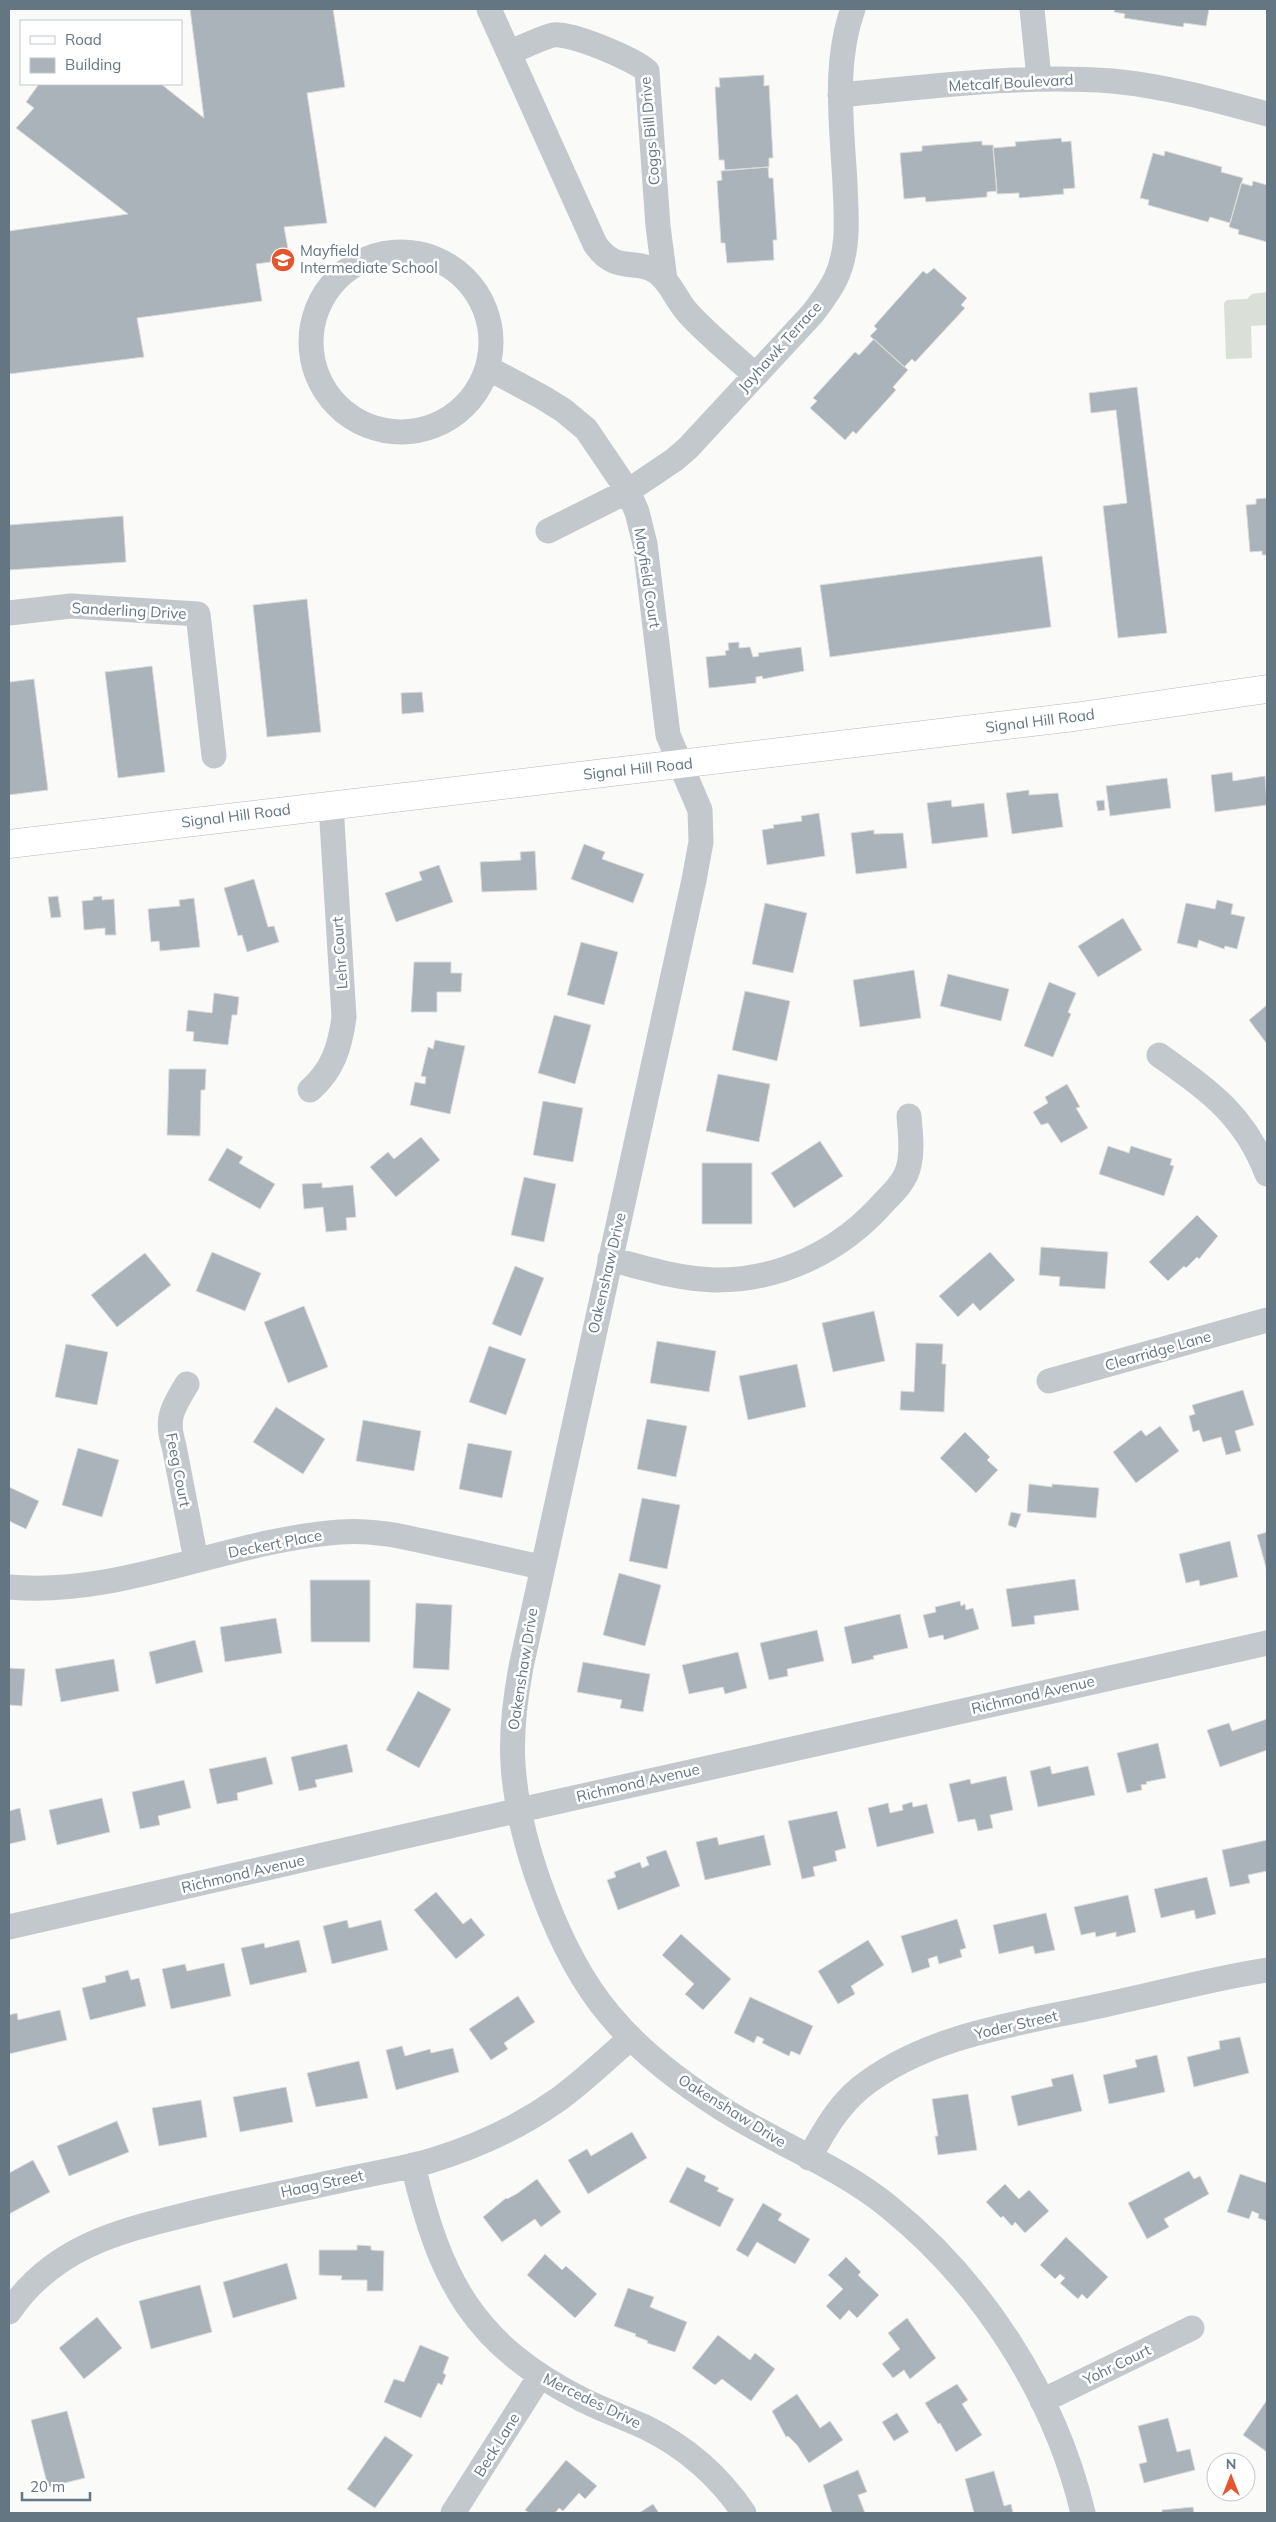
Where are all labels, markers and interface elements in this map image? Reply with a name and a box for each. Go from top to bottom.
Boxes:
legend [20,20,182,85]
text: Road [65,30,102,49]
text: Building [65,55,121,74]
street label: Metcalf Boulevard [948,70,1074,95]
street label: Coggs Bill Drive [635,76,664,186]
place label: Mayfield Intermediate School [300,241,438,277]
school or university icon: Mayfield Intermediate School [270,247,296,273]
street label: Jayhawk Terrace [734,297,825,396]
street label: Mayfield Court [630,526,665,629]
street label: Sanderling Drive [71,598,187,623]
street label: Signal Hill Road [984,704,1096,737]
street label: Signal Hill Road [582,753,694,784]
street label: Signal Hill Road [180,799,292,832]
street label: Lehr Court [327,916,352,990]
street label: Oakenshaw Drive [583,1211,630,1335]
street label: Clearridge Lane [1103,1326,1213,1375]
street label: Feeg Court [162,1431,195,1509]
street label: Deckert Place [226,1525,323,1562]
street label: Oakenshaw Drive [503,1606,542,1731]
street label: Richmond Avenue [969,1671,1096,1718]
street label: Richmond Avenue [574,1759,701,1806]
street label: Richmond Avenue [179,1850,306,1897]
street label: Yoder Street [972,2006,1059,2043]
street label: Oakenshaw Drive [675,2070,790,2151]
street label: Haag Street [279,2165,365,2202]
street label: Yohr Court [1079,2340,1154,2389]
street label: Mercedes Drive [540,2369,644,2432]
street label: Beck Lane [470,2409,524,2480]
north arrow [1206,2452,1256,2502]
text: N [1226,2455,1236,2473]
scale bar [22,2470,90,2502]
text: 20 m [30,2477,65,2496]

